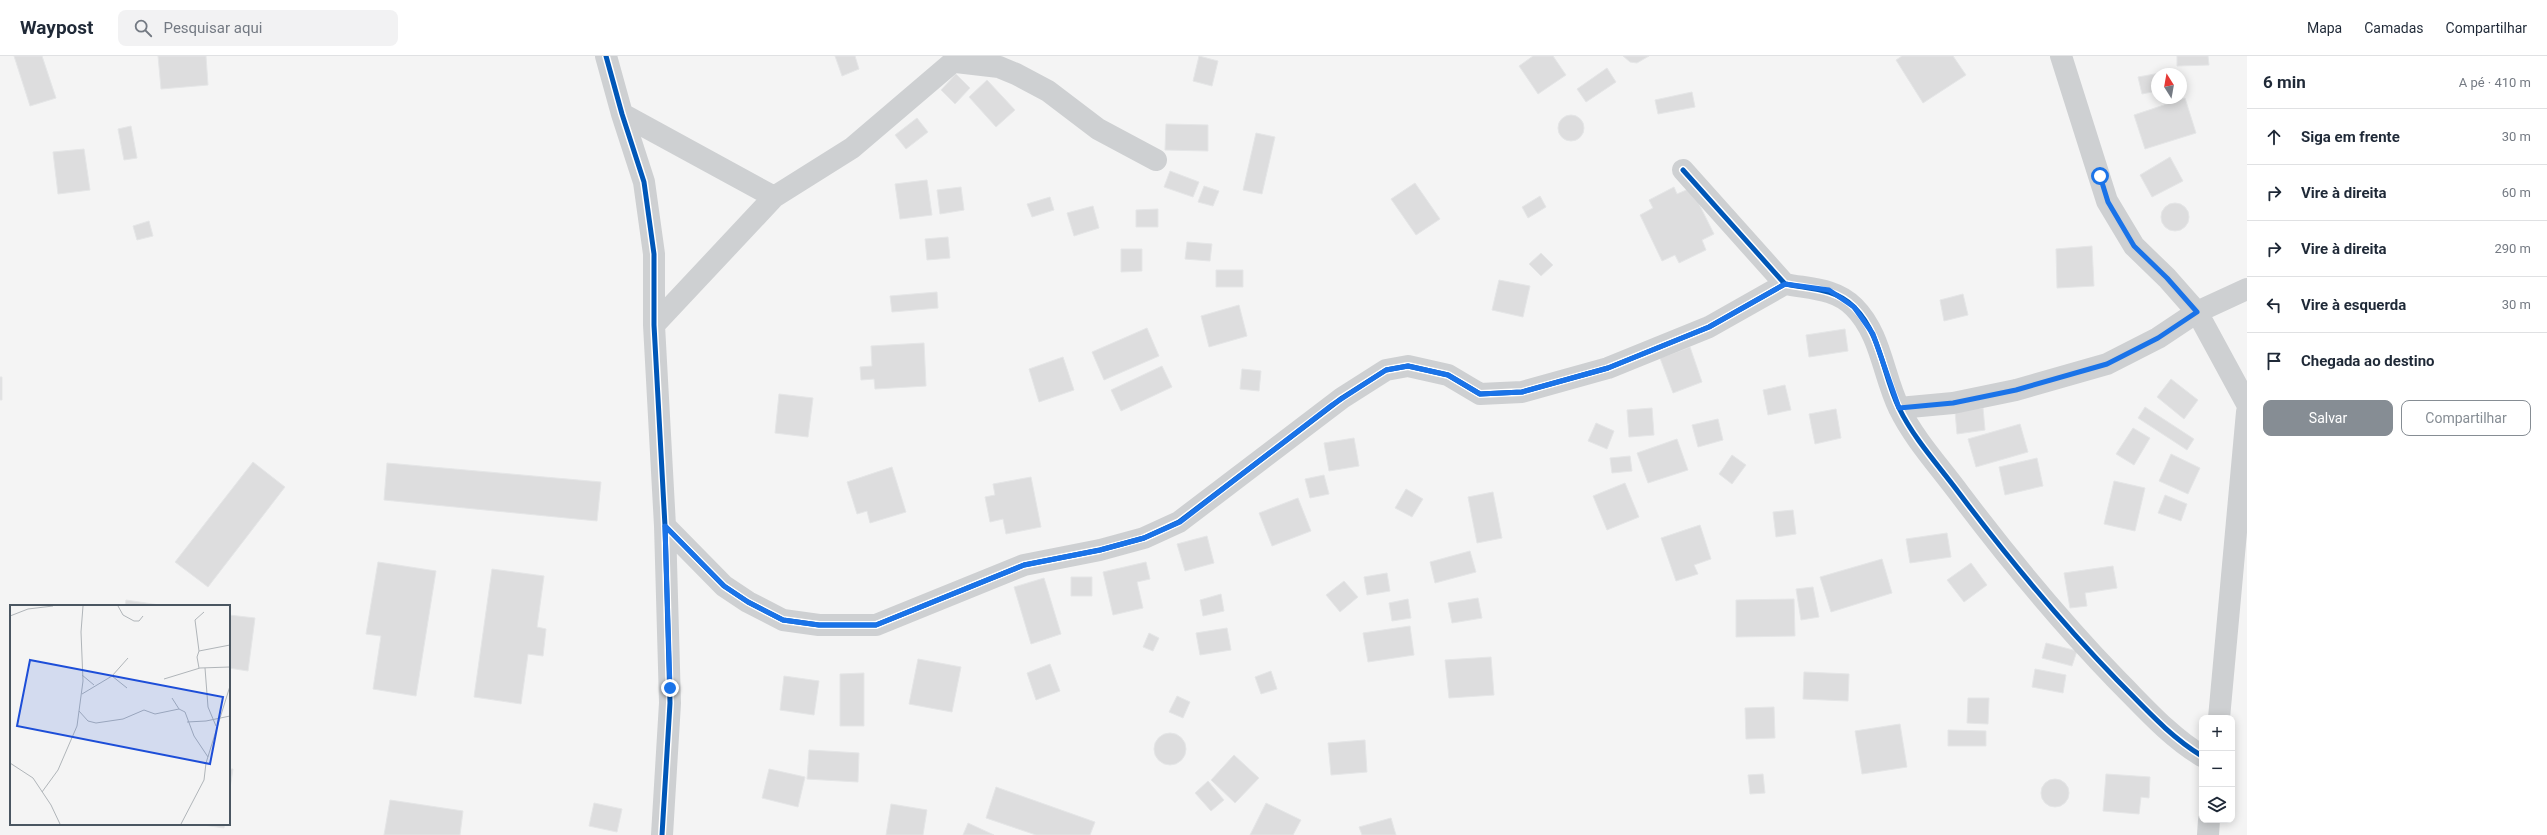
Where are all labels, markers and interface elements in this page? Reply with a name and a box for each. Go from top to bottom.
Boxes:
search box [118,10,398,46]
text: Waypost [20,16,94,39]
icon: search [132,17,154,39]
text: Pesquisar aqui [164,19,262,37]
text: Mapa [2307,20,2342,36]
text: Camadas [2364,20,2424,36]
text: Compartilhar [2446,20,2527,36]
north arrow [2151,68,2187,104]
text: 6 min [2263,72,2306,92]
text: A pé · 410 m [2459,75,2531,90]
icon: ahead [2263,126,2285,148]
text: Siga em frente [2301,128,2400,146]
text: 30 m [2502,129,2531,144]
route start [2091,167,2109,185]
icon: right [2263,182,2285,204]
text: Vire à direita [2301,184,2387,202]
text: 60 m [2502,185,2531,200]
icon: right [2263,238,2285,260]
text: Vire à direita [2301,240,2387,258]
text: 290 m [2494,241,2531,256]
icon: left [2263,294,2285,316]
text: Vire à esquerda [2301,296,2406,314]
text: 30 m [2502,297,2531,312]
icon: arrive [2263,350,2285,372]
text: Chegada ao destino [2301,352,2435,370]
button: Salvar [2263,400,2393,436]
button: Compartilhar [2401,400,2531,436]
inset map [10,605,230,825]
route end [661,679,679,697]
map controls [2199,715,2235,823]
button: + [2199,715,2235,751]
button: − [2199,751,2235,787]
button: layers [2199,787,2235,823]

